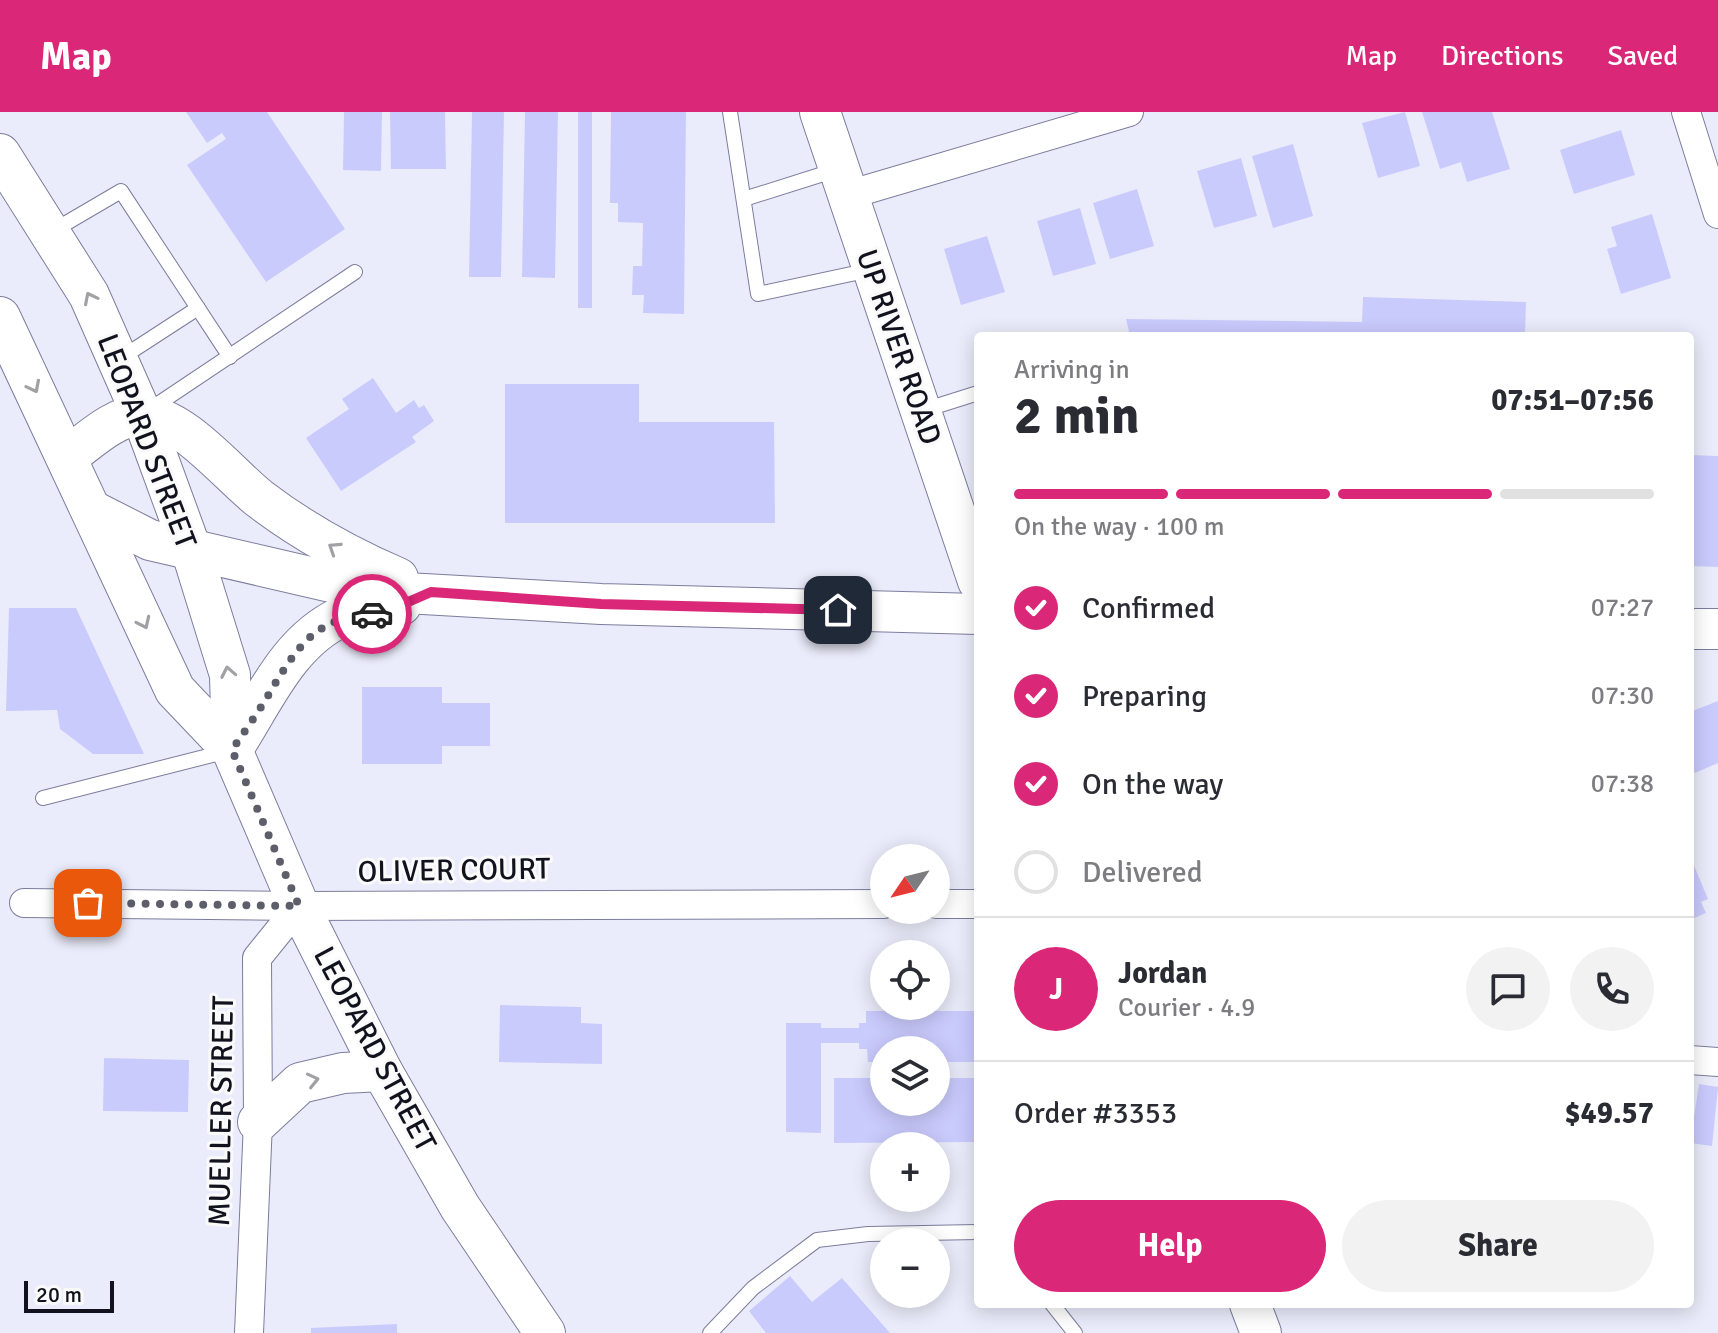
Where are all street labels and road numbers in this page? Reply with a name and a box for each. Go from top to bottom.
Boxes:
street label: UP RIVER ROAD [848,245,949,450]
street label: LEOPARD STREET [89,329,205,554]
street label: OLIVER COURT [357,850,551,891]
street label: LEOPARD STREET [305,940,444,1158]
street label: MUELLER STREET [201,995,242,1227]

